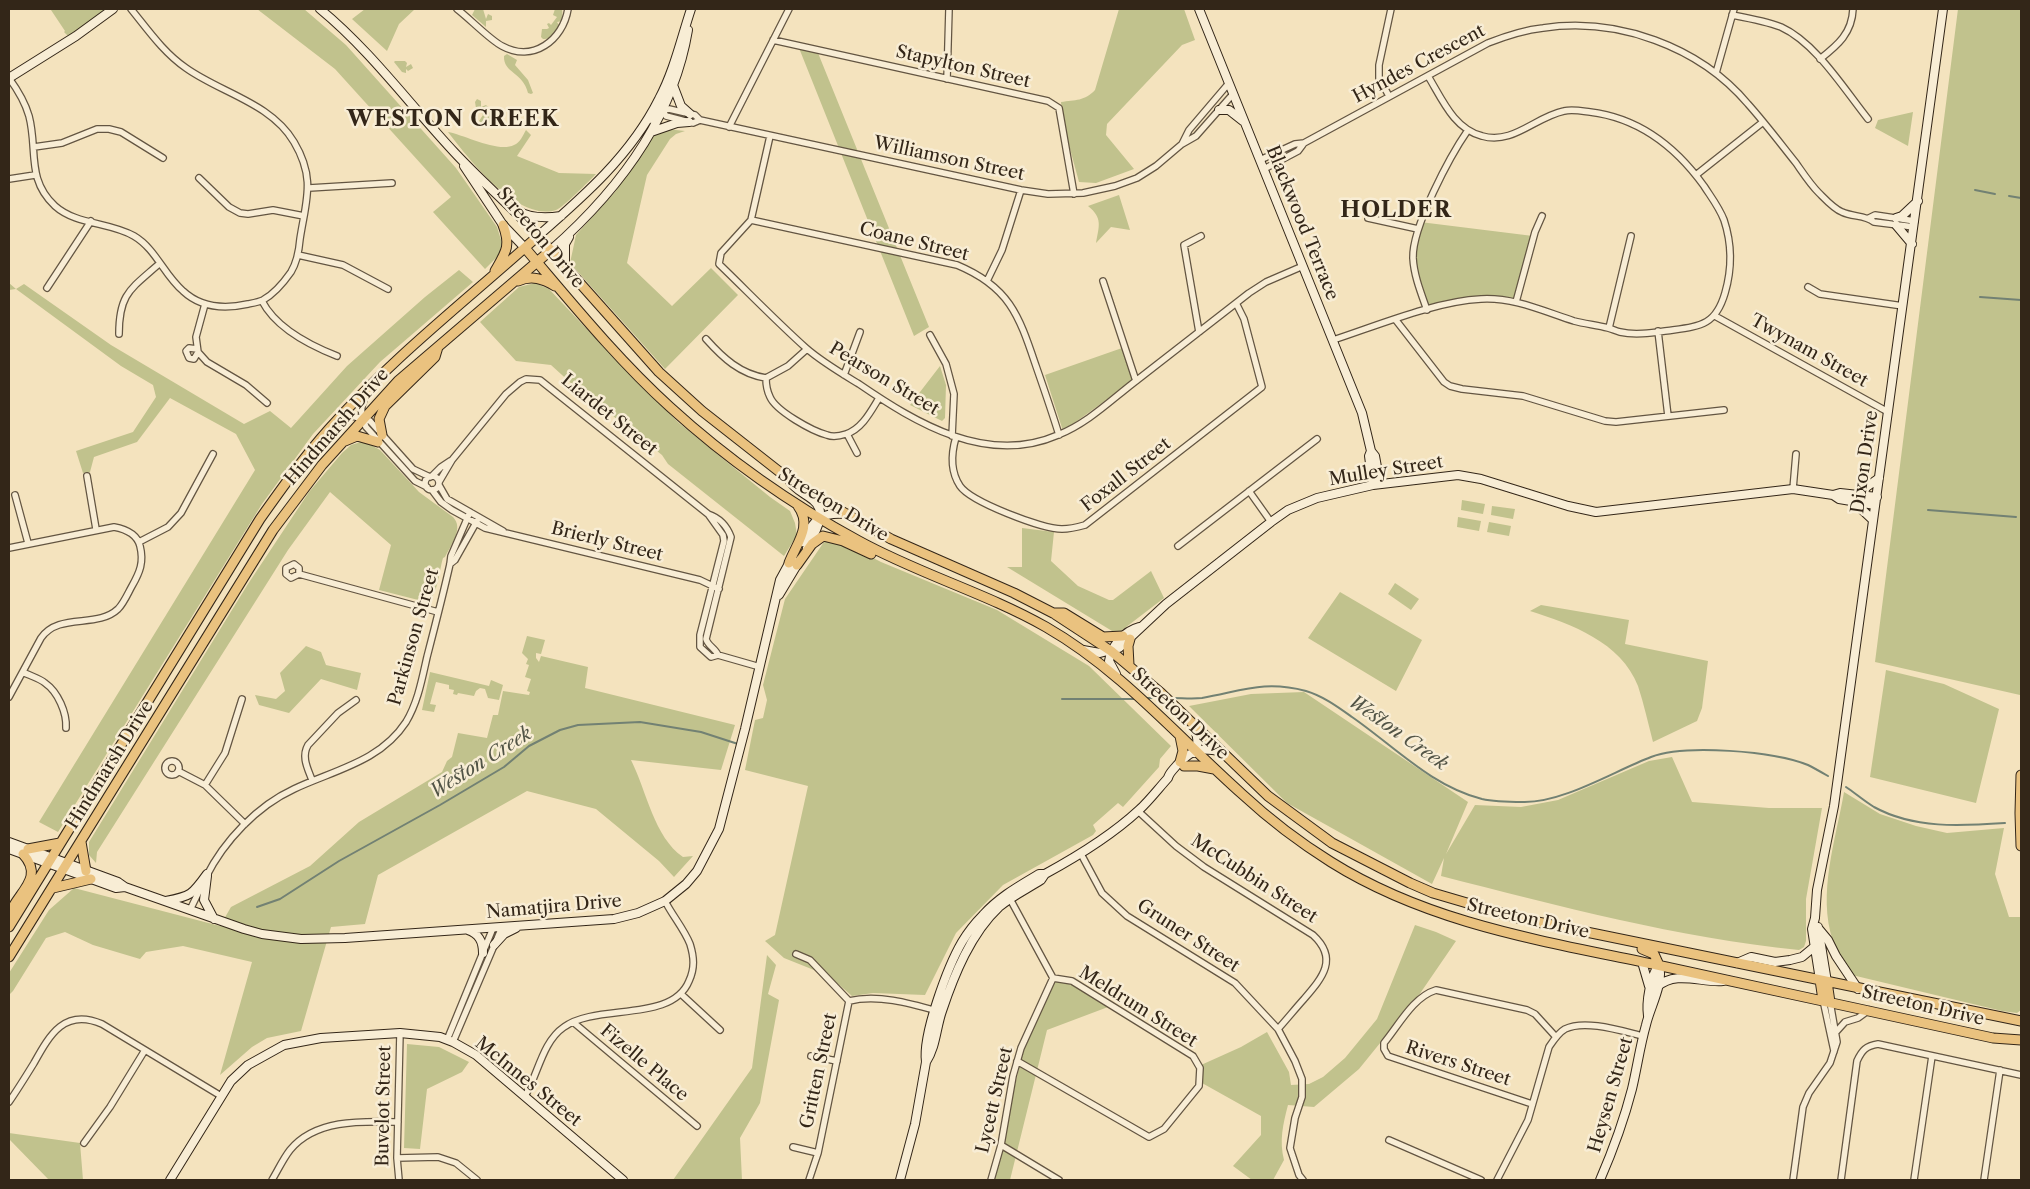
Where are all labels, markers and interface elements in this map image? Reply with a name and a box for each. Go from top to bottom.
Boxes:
street label: Hyndes Crescent [1349,20,1489,108]
street label: Stapylton Street [894,41,1032,93]
district label: WESTON CREEK [345,107,561,133]
street label: Williamson Street [872,132,1026,186]
street label: Blackwood Terrace [1261,142,1343,304]
street label: Streeton Drive [492,183,588,293]
district label: HOLDER [1340,198,1452,224]
street label: Coane Street [857,218,971,266]
street label: Twynam Street [1746,310,1872,392]
street label: Pearson Street [825,338,943,420]
street label: Hindmarsh Drive [280,364,394,490]
street label: Liardet Street [557,370,661,460]
street label: Dixon Drive [1847,409,1883,515]
street label: Foxall Street [1077,433,1175,517]
street label: Mulley Street [1327,451,1445,491]
street label: Streeton Drive [774,464,892,546]
street label: Brierly Street [549,518,665,566]
street label: Parkinson Street [384,566,444,708]
street label: Streeton Drive [1127,664,1233,764]
water label: Weston Creek [1344,690,1452,776]
street label: Hindmarsh Drive [62,697,158,833]
water label: Weston Creek [426,723,536,803]
street label: McCubbin Street [1187,830,1321,928]
street label: Namatjira Drive [485,890,623,924]
street label: Streeton Drive [1465,894,1591,944]
street label: Gruner Street [1133,895,1243,977]
street label: Meldrum Street [1075,962,1201,1052]
street label: Streeton Drive [1860,981,1986,1031]
street label: Gritten Street [796,1011,842,1131]
street label: Fizelle Place [596,1020,692,1106]
street label: McInnes Street [471,1033,585,1131]
street label: Heysen Street [1584,1035,1638,1155]
street label: Rivers Street [1403,1037,1513,1091]
street label: Buvelot Street [372,1045,396,1167]
street label: Lycett Street [972,1045,1018,1155]

